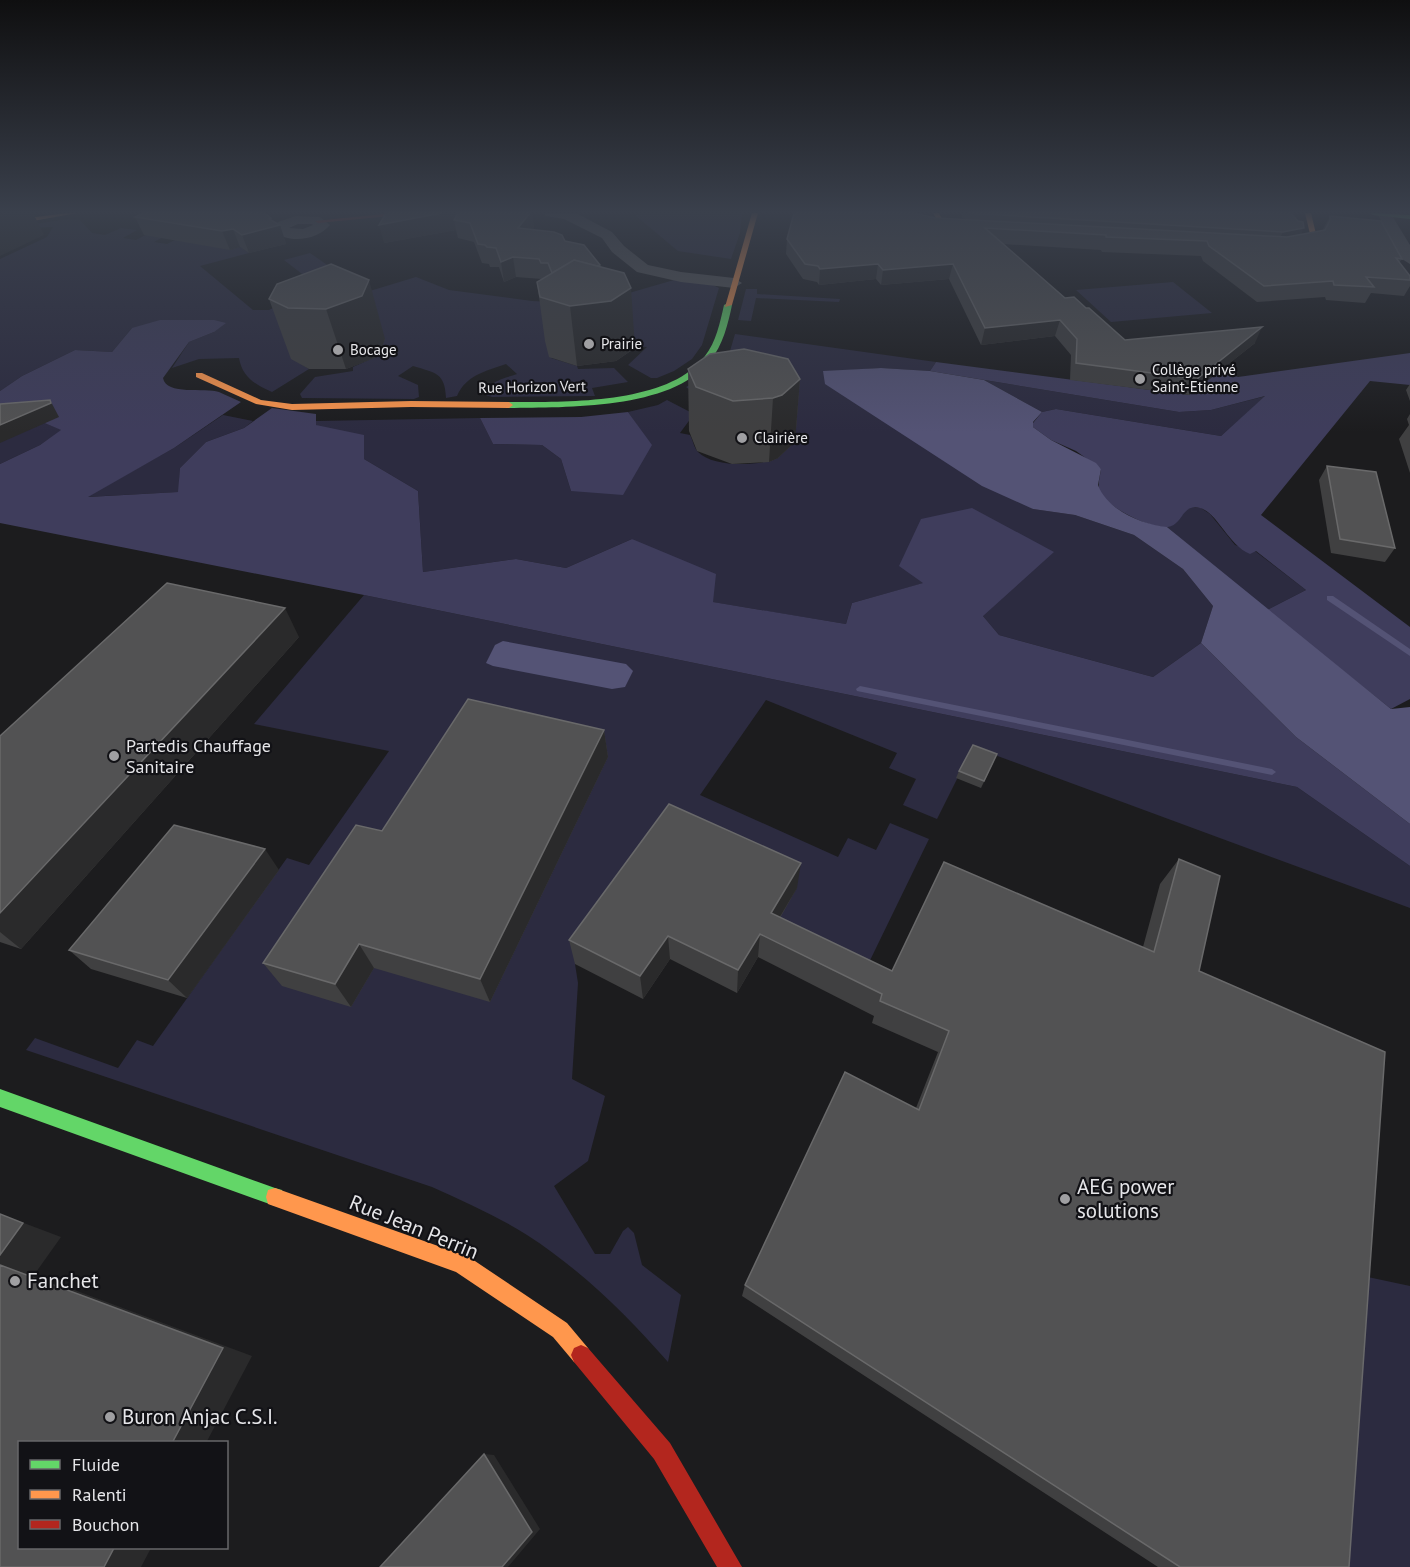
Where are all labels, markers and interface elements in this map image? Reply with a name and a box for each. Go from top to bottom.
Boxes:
place label: Prairie [601,334,642,353]
marker: Prairie [582,337,596,351]
place label: Bocage [350,340,397,359]
marker: Bocage [331,343,345,357]
place label: Collège privé Saint-Etienne [1152,360,1238,396]
marker: Collège privé Saint-Etienne [1133,372,1147,386]
street label: Rue Horizon Vert [478,376,586,397]
place label: Clairière [754,428,808,447]
marker: Clairière [735,431,749,445]
place label: Partedis Chauffage Sanitaire [126,734,271,778]
marker: Partedis Chauffage Sanitaire [107,749,121,763]
place label: AEG power solutions [1077,1173,1174,1224]
street label: Rue Jean Perrin [346,1188,483,1265]
marker: AEG power solutions [1058,1192,1072,1206]
place label: Fanchet [27,1267,99,1294]
marker: Fanchet [8,1274,22,1288]
place label: Buron Anjac C.S.I. [122,1403,278,1430]
marker: Buron Anjac C.S.I. [103,1410,117,1424]
legend [18,1441,228,1549]
text: Fluide [72,1453,120,1476]
text: Ralenti [72,1483,127,1506]
text: Bouchon [72,1513,139,1536]

